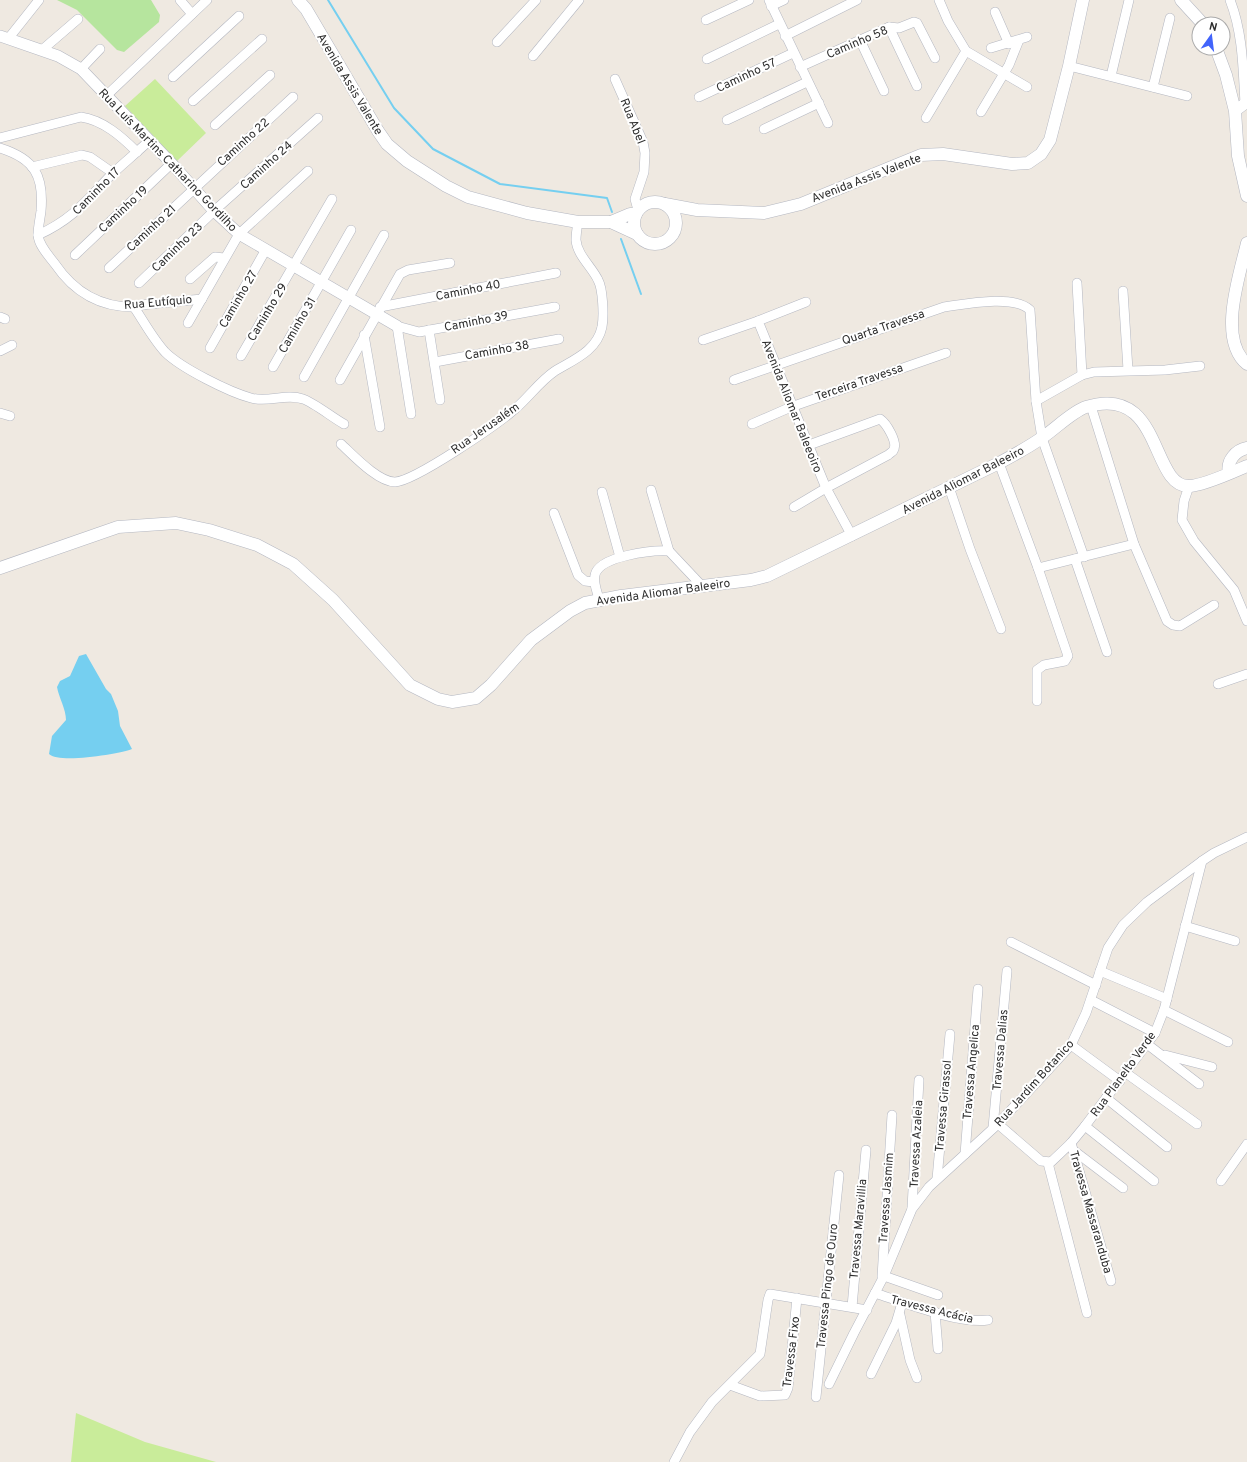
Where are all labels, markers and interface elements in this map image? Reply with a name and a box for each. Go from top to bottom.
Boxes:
north arrow [1191,16,1231,56]
text: N [1208,20,1219,35]
street label: Caminho 58 [824,23,891,63]
street label: Avenida Assis Valente [312,31,386,138]
street label: Caminho 57 [714,55,779,97]
street label: Rua Luís Martins Catharino Gordilho [94,86,240,236]
street label: Rua Abel [616,96,648,147]
street label: Caminho 22 [214,115,273,171]
street label: Caminho 24 [237,138,296,194]
street label: Avenida Assis Valente [809,151,923,207]
street label: Caminho 17 [69,164,124,219]
street label: Caminho 19 [95,183,152,237]
street label: Caminho 21 [123,202,180,256]
street label: Caminho 23 [149,219,207,276]
street label: Caminho 27 [216,268,262,331]
street label: Caminho 40 [434,277,502,305]
street label: Caminho 29 [244,280,291,345]
street label: Rua Eutíquio [123,292,193,314]
street label: Caminho 31 [275,295,320,356]
street label: Quarta Travessa [840,306,927,350]
street label: Caminho 39 [443,308,510,336]
street label: Caminho 38 [464,337,531,365]
street label: Avenida Aliomar Baleeoiro [757,337,825,476]
street label: Terceira Travessa [813,360,905,405]
street label: Rua Jerusalém [448,399,523,458]
street label: Avenida Aliomar Baleeiro [900,443,1028,519]
street label: Avenida Aliomar Baleeiro [595,576,732,610]
street label: Travessa Dalias [989,1009,1013,1092]
street label: Travessa Angelica [960,1024,984,1120]
street label: Rua Planelto Verde [1087,1029,1160,1120]
street label: Rua Jardim Botanico [991,1036,1078,1131]
street label: Travessa Girassol [932,1059,956,1153]
street label: Travessa Azaleia [907,1100,927,1189]
street label: Travessa Massaranduba [1065,1149,1115,1276]
street label: Travessa Jasmim [876,1152,898,1244]
street label: Travessa Maravillia [847,1178,871,1280]
street label: Travessa Pingo de Ouro [813,1222,843,1349]
street label: Travessa Acácia [889,1292,975,1328]
street label: Travessa Fixo [780,1315,804,1389]

